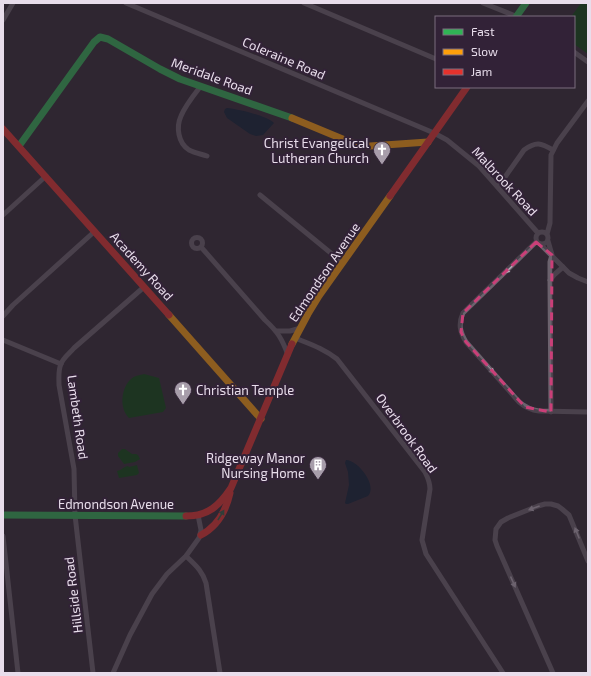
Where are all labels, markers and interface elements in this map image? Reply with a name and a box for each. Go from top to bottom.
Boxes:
legend [435,16,575,88]
text: Fast [471,24,495,38]
street label: Coleraine Road [240,33,328,83]
text: Slow [471,44,498,58]
street label: Meridale Road [169,54,255,98]
text: Jam [471,64,492,78]
place label: Christ Evangelical Lutheran Church [264,135,369,166]
church icon: Christ Evangelical Lutheran Church [372,140,392,165]
street label: Malbrook Road [469,143,541,219]
street label: Edmondson Avenue [285,219,363,325]
street label: Academy Road [107,228,177,304]
one-way arrow [504,264,514,274]
one-way arrow [485,364,494,373]
street label: Lambeth Road [64,374,92,460]
church icon: Christian Temple [173,380,193,405]
place label: Christian Temple [196,382,294,398]
street label: Overbrook Road [373,390,441,476]
place label: Ridgeway Manor Nursing Home [206,450,305,481]
building icon: Ridgeway Manor Nursing Home [308,455,328,480]
street label: Edmondson Avenue [58,496,174,512]
one-way arrow [528,505,540,511]
one-way arrow [218,509,225,521]
one-way arrow [573,527,579,539]
street label: Hillside Road [60,556,86,634]
one-way arrow [510,576,516,588]

